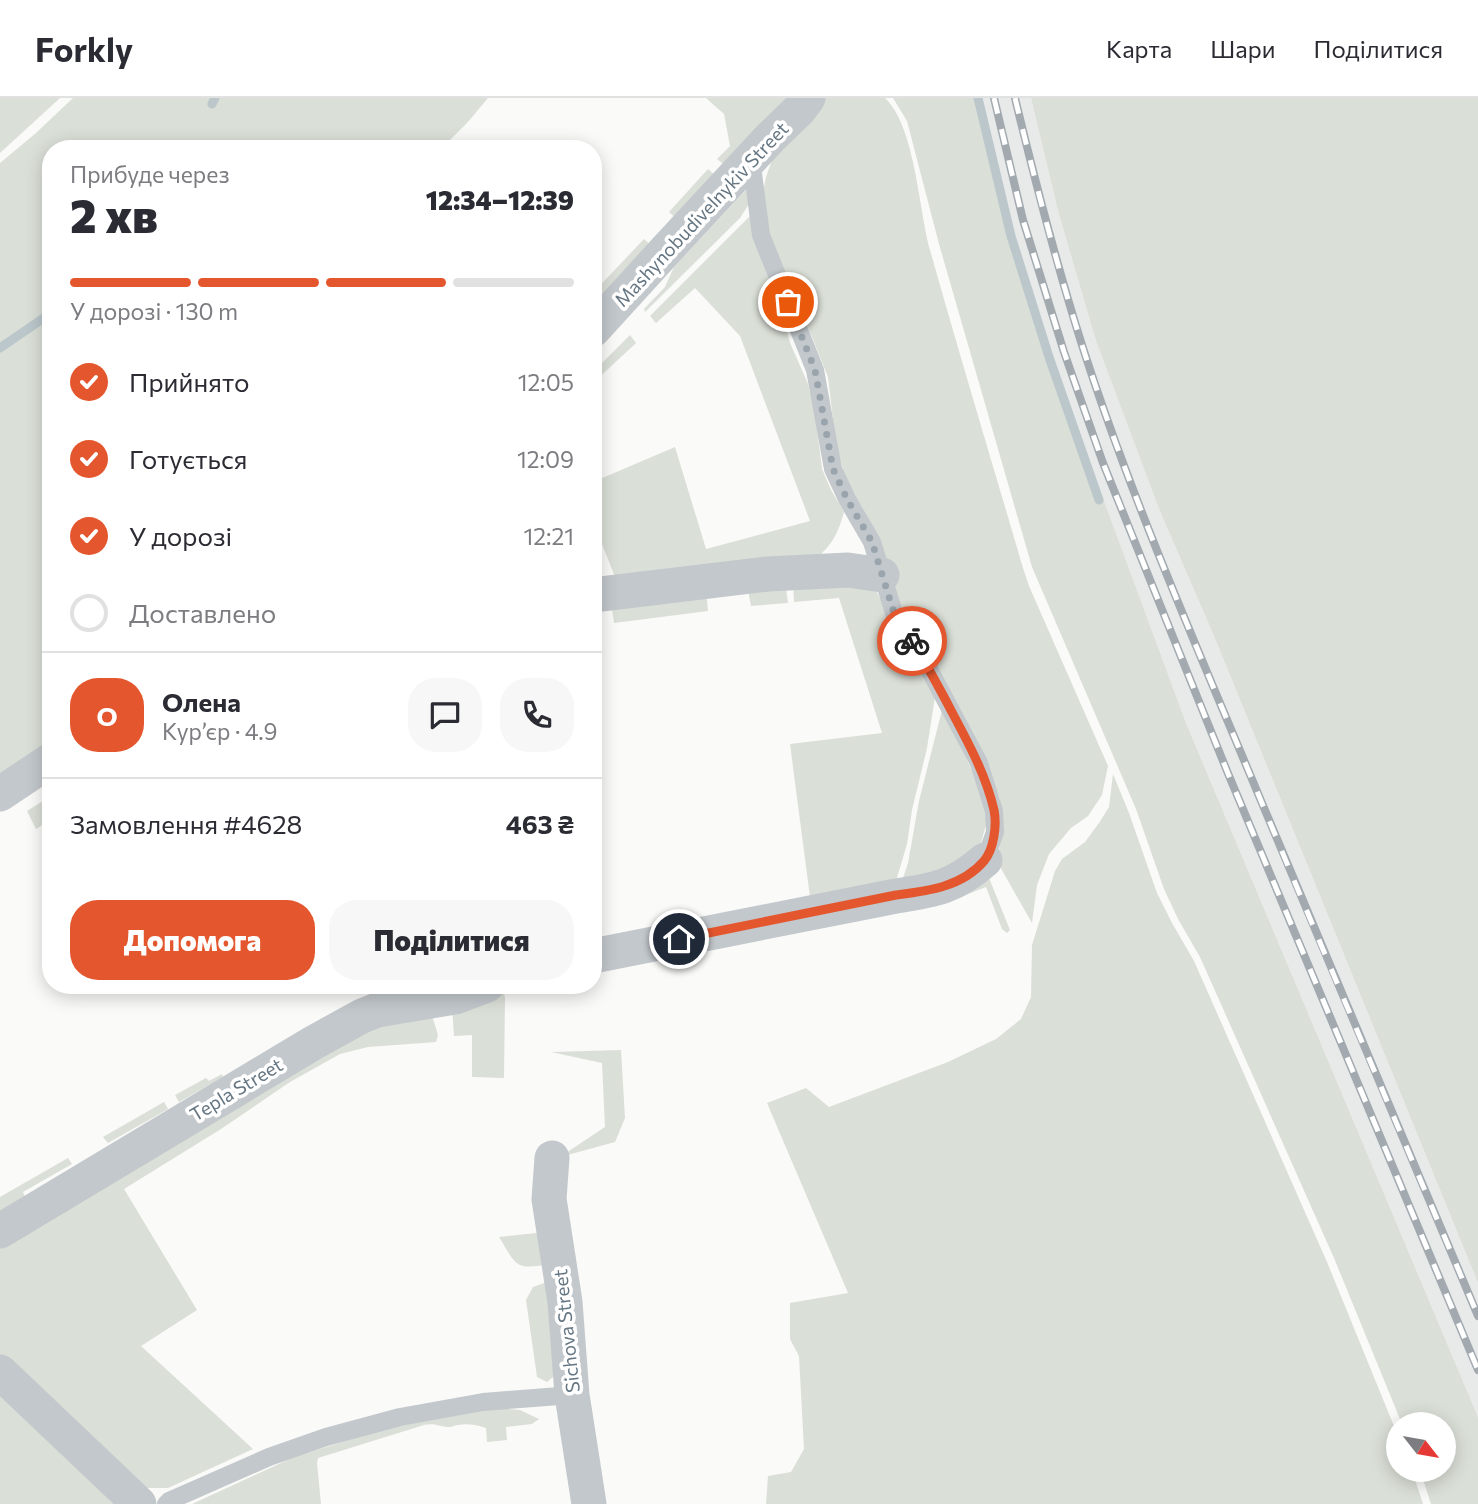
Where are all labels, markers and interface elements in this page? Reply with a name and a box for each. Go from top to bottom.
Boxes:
text: Forkly [35,28,133,69]
text: Карта [1106,34,1172,63]
text: Шари [1210,34,1276,63]
text: Поділитися [1314,34,1443,63]
street label: Mashynobudivelnykiv Street [609,117,793,311]
text: Прибуде через [70,160,230,188]
text: 12:34–12:39 [426,184,574,215]
text: 2 хв [70,186,158,242]
pin [758,272,818,332]
icon: bag [769,283,807,321]
text: У дорозі · 130 m [70,297,238,325]
icon: check [70,363,108,401]
text: Прийнято [129,366,250,397]
text: 12:05 [518,368,574,396]
icon: check [70,440,108,478]
text: Готується [129,443,247,474]
text: 12:09 [517,445,574,473]
icon: check [70,517,108,555]
text: У дорозі [129,520,232,551]
text: 12:21 [523,522,574,550]
text: Доставлено [129,597,276,628]
courier [877,606,947,676]
icon: bike [893,622,931,660]
button: chat [408,678,482,752]
button: phone [500,678,574,752]
text: Олена [162,686,241,717]
text: О [96,700,118,731]
text: Кур’єр · 4.9 [162,717,277,745]
text: Замовлення #4628 [70,808,302,839]
text: 463 ₴ [506,808,574,839]
button: Допомога [70,900,315,980]
button: Поділитися [329,900,574,980]
pin [649,909,709,969]
icon: home [660,920,698,958]
street label: Tepla Street [185,1052,287,1126]
street label: Sichova Street [548,1268,584,1394]
north arrow [1386,1412,1456,1482]
map controls [1386,1412,1456,1482]

